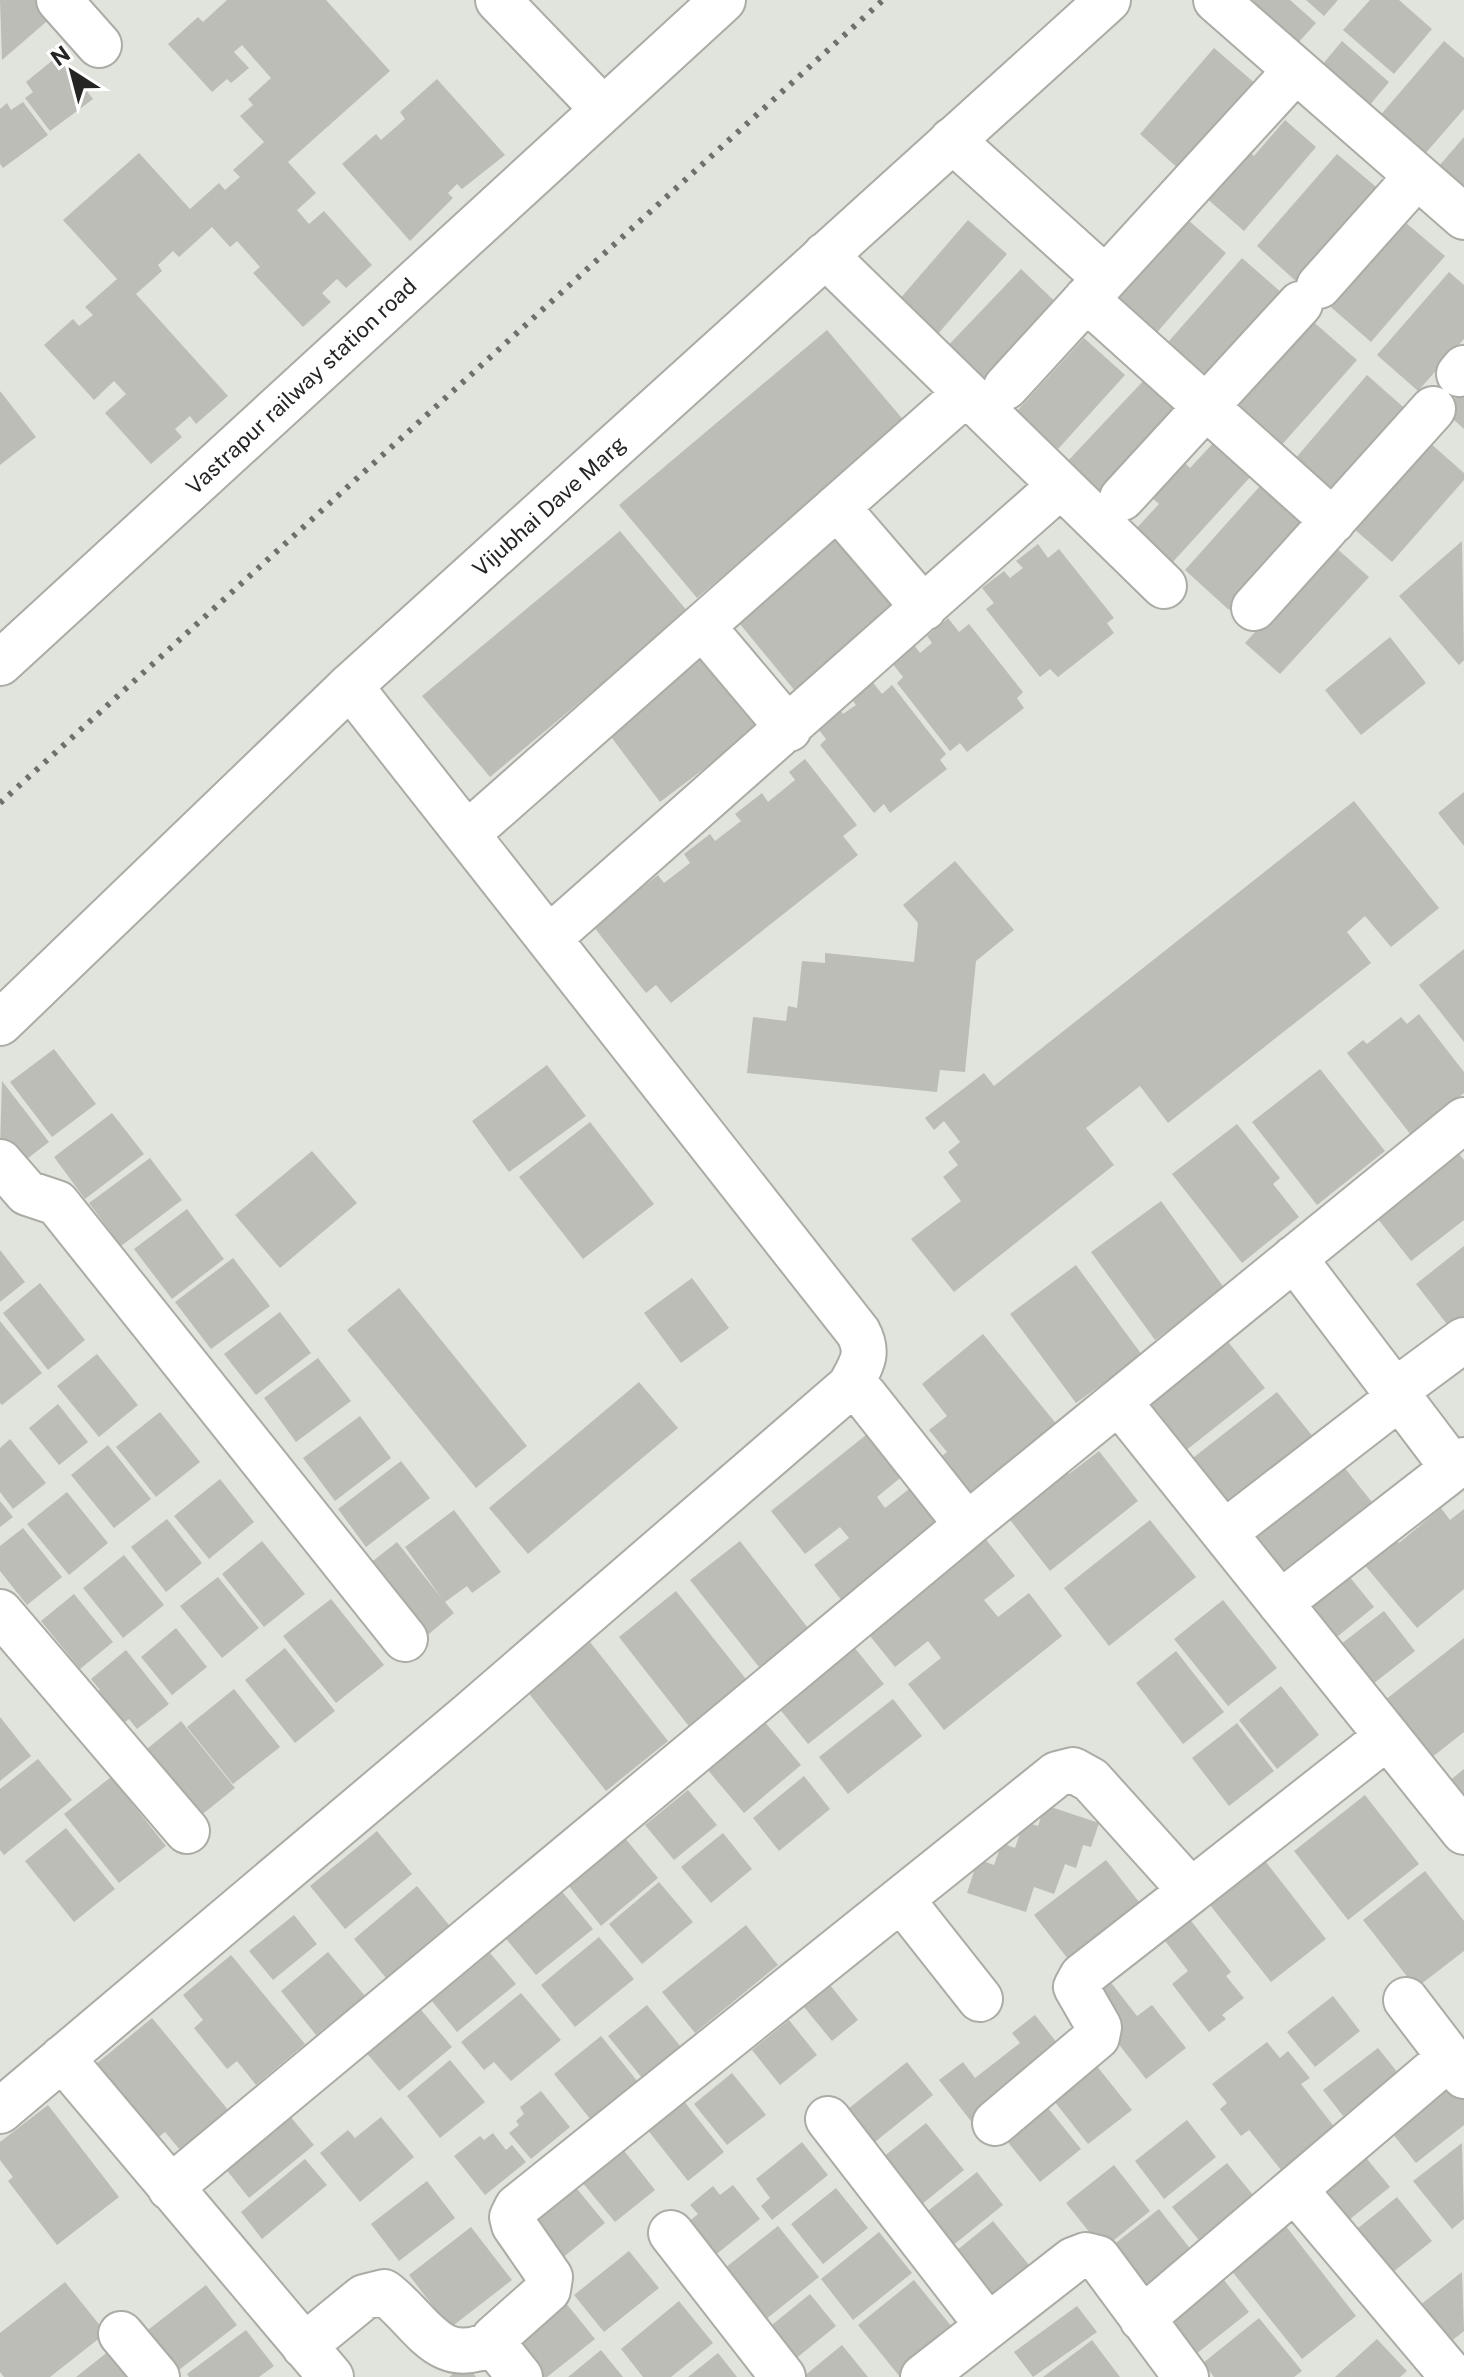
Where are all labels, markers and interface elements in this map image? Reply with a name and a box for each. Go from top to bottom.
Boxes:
north arrow [32,32,112,112]
text: N [46,40,75,71]
street label: Vastrapur railway station road [181,272,421,500]
street label: Vijubhai Dave Marg [467,431,631,581]

